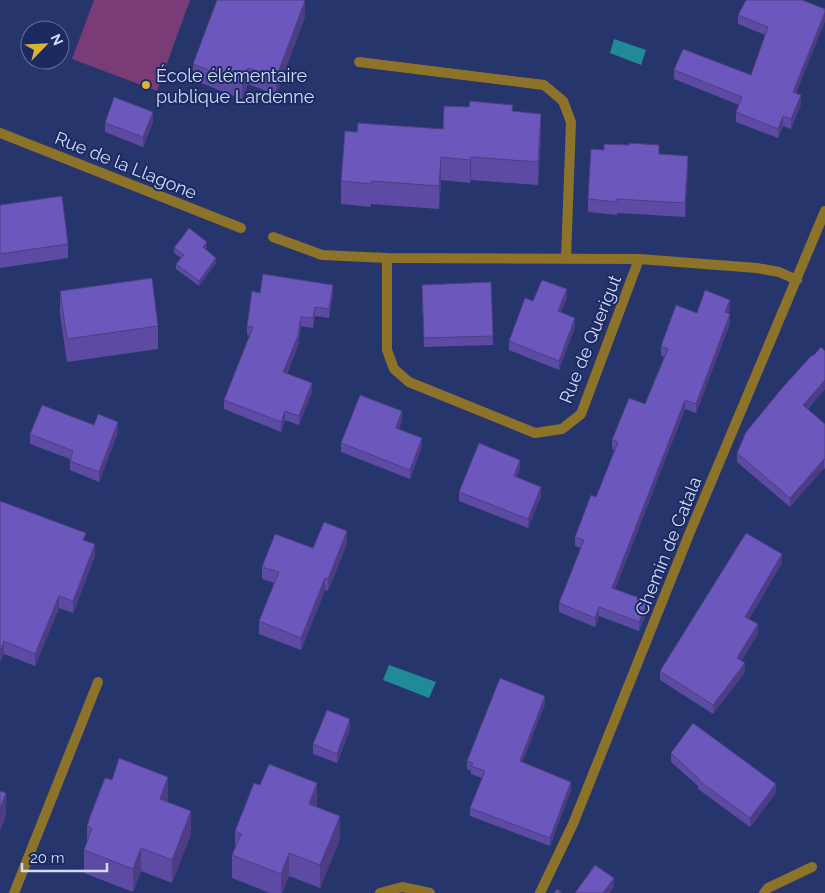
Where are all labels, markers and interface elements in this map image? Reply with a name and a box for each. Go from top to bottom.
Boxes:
north arrow [20,20,70,70]
text: N [47,32,66,48]
place label: École élémentaire publique Lardenne [156,64,315,107]
marker: École élémentaire publique Lardenne [140,79,152,91]
street label: Rue de la Llagone [52,127,200,203]
street label: Rue de Querigut [555,272,625,406]
street label: Chemin de Catala [631,473,705,619]
scale bar [22,840,108,872]
text: 20 m [30,849,65,867]

